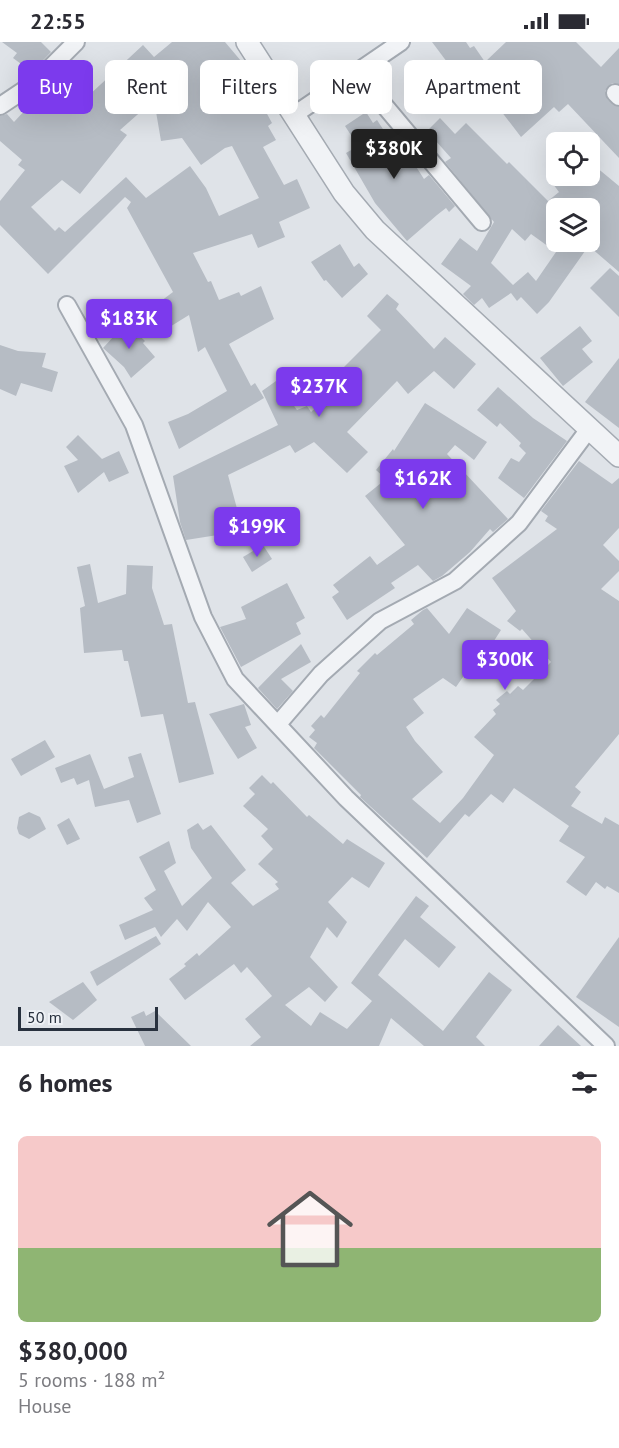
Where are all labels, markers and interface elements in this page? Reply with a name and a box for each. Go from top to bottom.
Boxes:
text: 22:55 [30,7,86,35]
chip: Buy [18,60,93,114]
chip: Rent [105,60,188,114]
chip: Filters [200,60,298,114]
chip: New [310,60,392,114]
chip: Apartment [404,60,542,114]
pin: $380K [352,129,436,180]
map controls [546,132,600,252]
button: locate [546,132,600,186]
text: $380K [365,135,423,161]
button: layers [546,198,600,252]
pin: $183K [87,299,171,350]
text: $183K [100,305,158,331]
pin: $237K [277,367,361,418]
text: $237K [290,373,348,399]
pin: $162K [381,459,465,510]
text: $162K [394,465,452,491]
pin: $199K [215,507,299,558]
text: $199K [228,513,286,539]
pin: $300K [463,640,547,691]
text: $300K [476,646,534,672]
scale bar [18,1004,158,1032]
text: 50 m [27,1007,62,1027]
text: 6 homes [18,1066,113,1099]
icon: filters [568,1066,601,1099]
icon: home [256,1175,364,1283]
text: $380,000 [18,1334,128,1367]
text: 5 rooms · 188 m² [18,1367,165,1393]
text: House [18,1393,72,1419]

